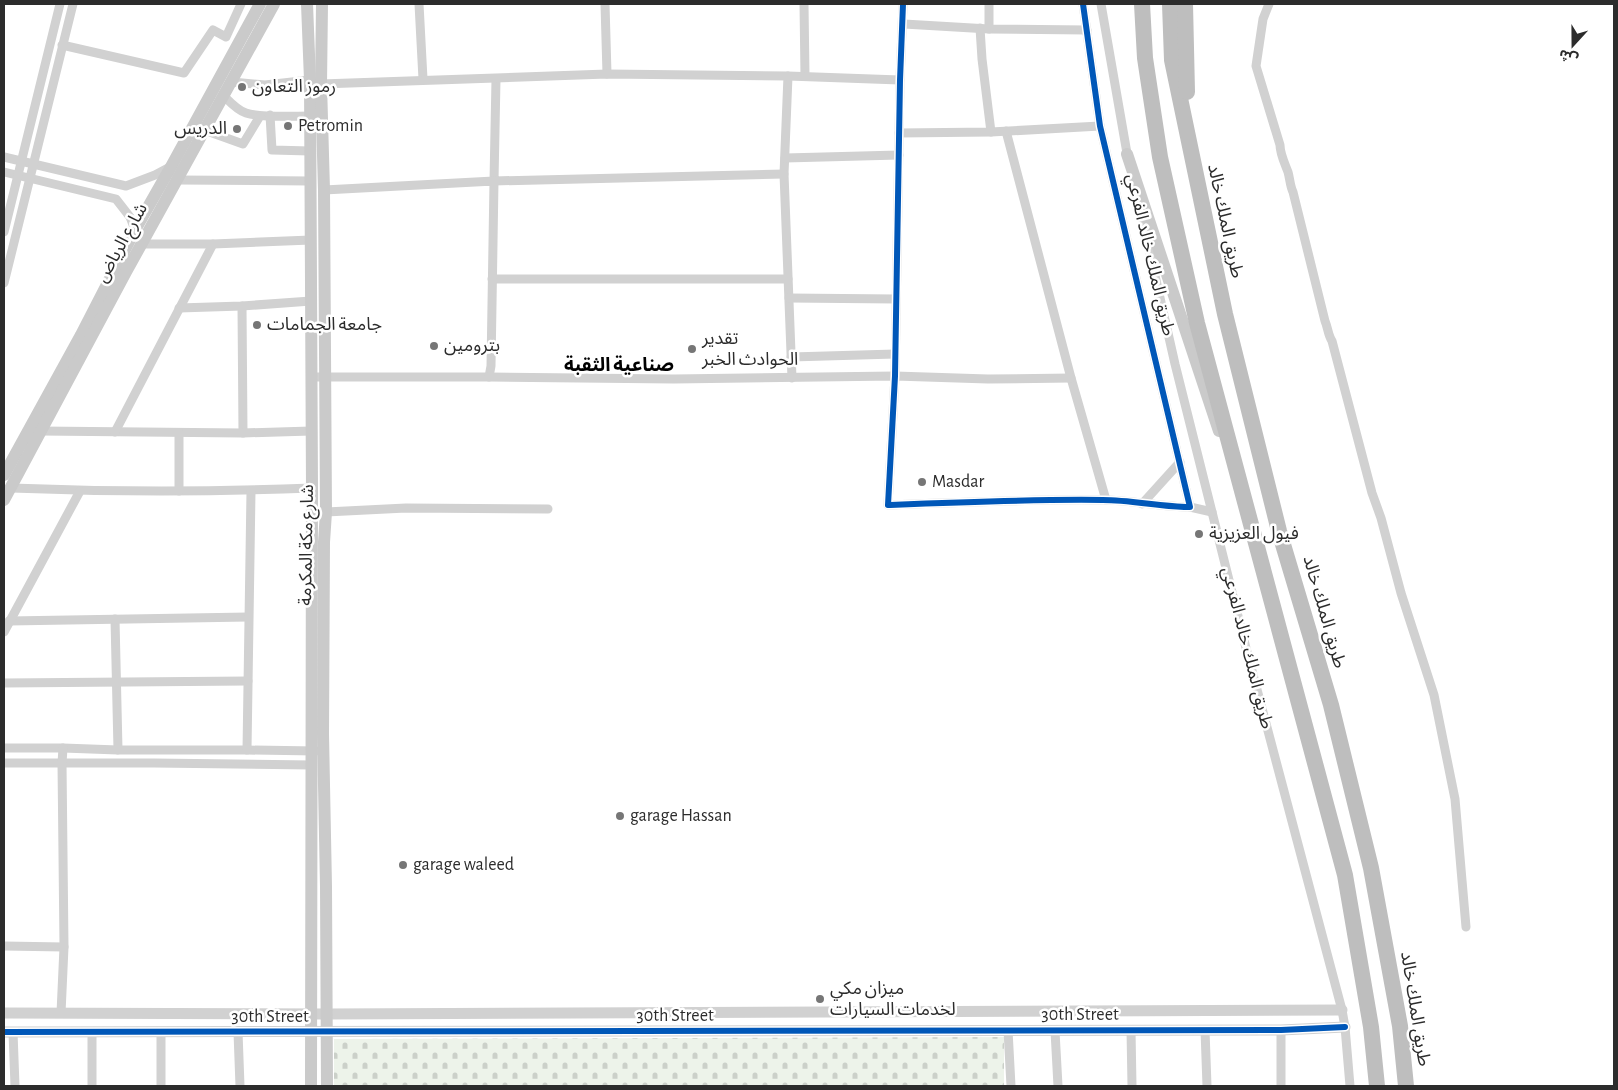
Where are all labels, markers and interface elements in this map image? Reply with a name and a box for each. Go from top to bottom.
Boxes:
north arrow [1548,20,1598,70]
text: ش [1557,46,1580,66]
place label: رموز التعاون [252,78,336,97]
marker: رموز التعاون [236,81,248,93]
place label: Petromin [298,117,363,135]
place label: الدريس [174,120,227,139]
marker: Petromin [282,120,294,132]
marker: الدريس [231,123,243,135]
street label: طريق الملك خالد [1203,162,1246,280]
street label: طريق الملك خالد الفرعي [1119,172,1177,339]
street label: شارع الرياض [93,200,155,288]
place label: جامعة الجمامات [267,316,382,334]
marker: جامعة الجمامات [251,319,263,331]
place label: تقدير الحوادث الخبر [701,330,798,370]
place label: بترومين [444,337,500,356]
marker: بترومين [428,340,440,352]
marker: تقدير الحوادث الخبر [686,343,698,355]
district label: صناعية الثقبة [564,355,674,375]
place label: Masdar [932,473,984,491]
marker: Masdar [916,476,928,488]
street label: شارع مكة المكرمة [297,484,321,606]
place label: فيول العزيزية [1209,525,1299,544]
marker: فيول العزيزية [1193,528,1205,540]
street label: طريق الملك خالد [1298,554,1349,671]
street label: طريق الملك خالد الفرعي [1215,565,1276,731]
place label: garage Hassan [630,807,732,825]
marker: garage Hassan [614,810,626,822]
place label: garage waleed [413,856,514,874]
marker: garage waleed [397,859,409,871]
street label: طريق الملك خالد [1396,950,1433,1068]
place label: ميزان مكي لخدمات السيارات [830,980,956,1020]
marker: ميزان مكي لخدمات السيارات [814,993,826,1005]
street label: 30th Street [1041,1006,1119,1024]
street label: 30th Street [636,1007,714,1025]
street label: 30th Street [231,1008,309,1026]

